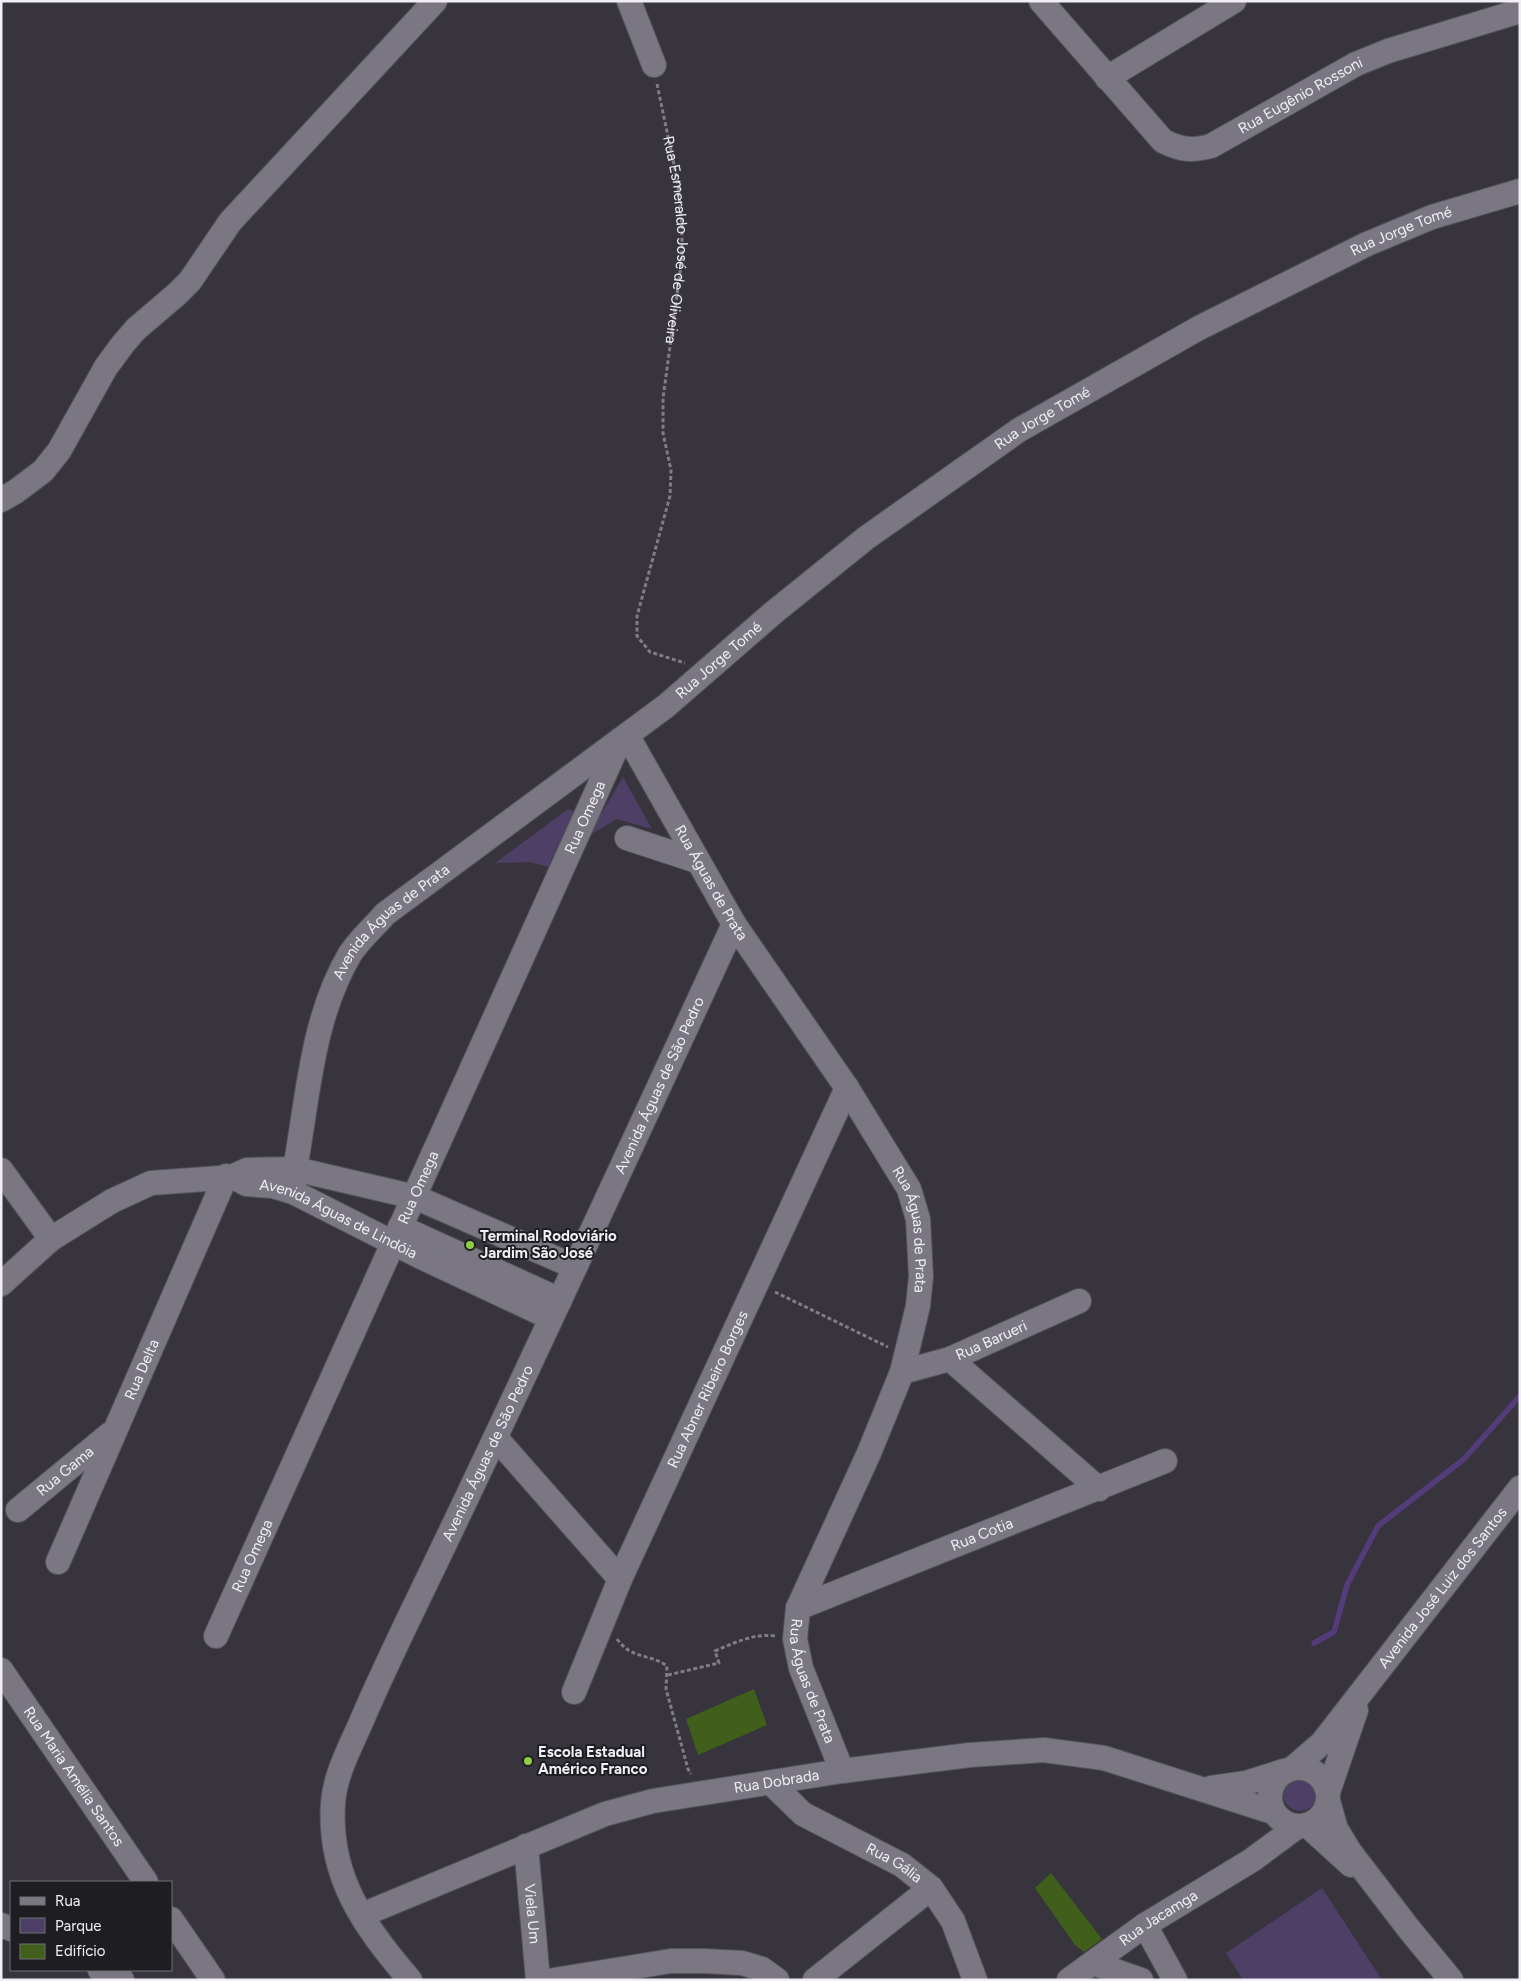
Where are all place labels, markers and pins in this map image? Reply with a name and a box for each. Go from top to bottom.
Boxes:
place label: Terminal Rodoviário Jardim São José [480,1227,617,1262]
marker: Terminal Rodoviário Jardim São José [464,1239,476,1251]
place label: Escola Estadual Américo Franco [538,1743,648,1778]
marker: Escola Estadual Américo Franco [522,1755,534,1767]

